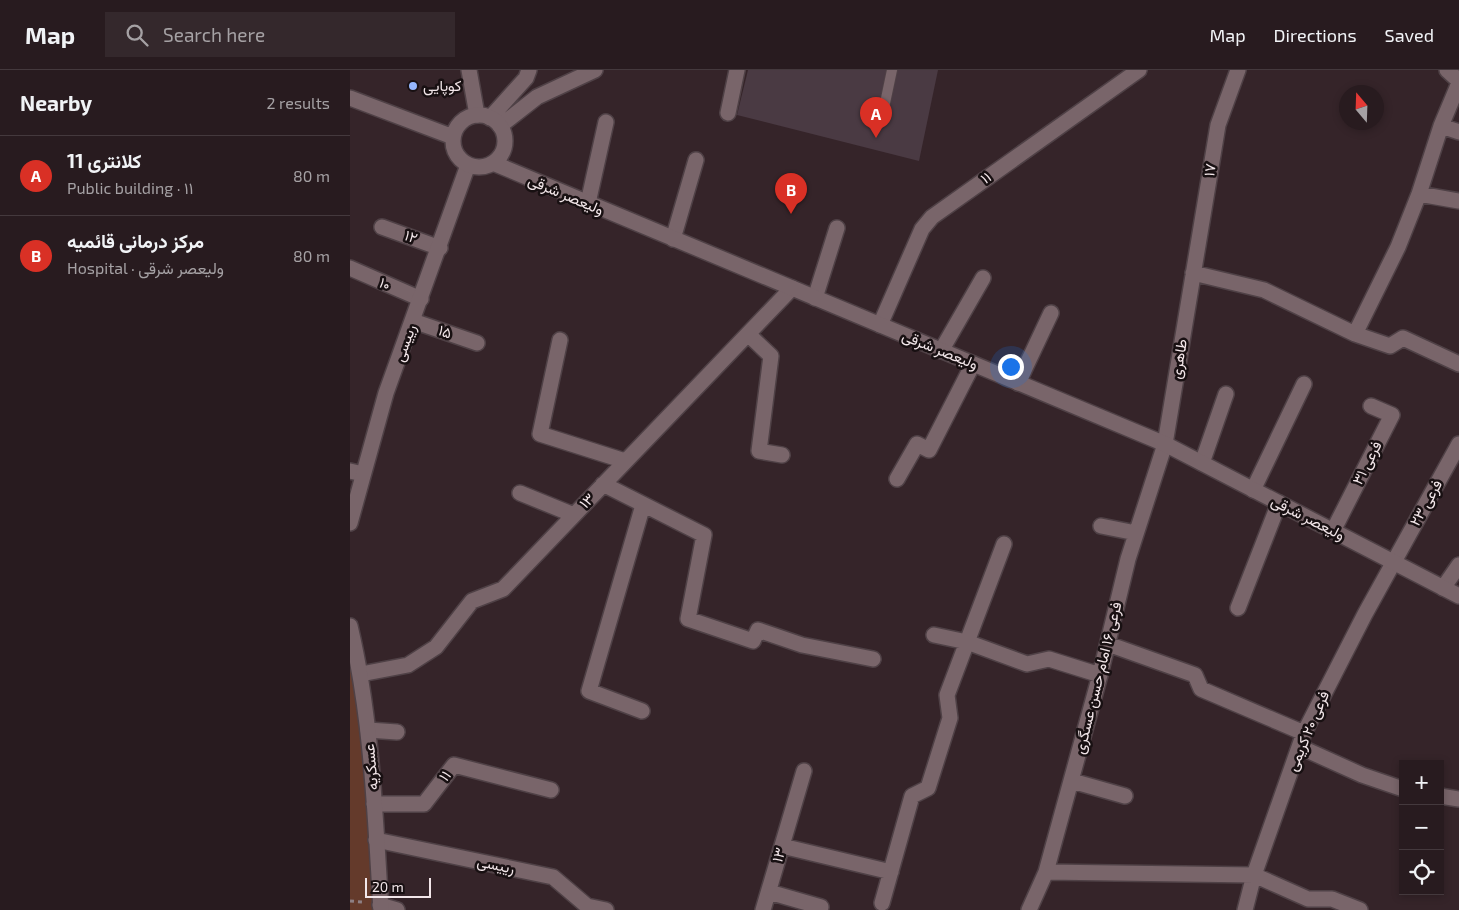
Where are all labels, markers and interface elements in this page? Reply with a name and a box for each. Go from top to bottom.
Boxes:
search box [105,12,455,57]
text: Map [25,20,75,49]
icon: search [123,21,151,49]
text: Search here [163,23,265,46]
text: Map [1209,24,1246,46]
text: Directions [1274,24,1357,46]
text: Saved [1385,24,1434,46]
place label: کوپایی [423,76,462,96]
marker: کوپایی [407,80,419,92]
north arrow [1339,85,1384,130]
text: Nearby [20,90,92,115]
text: 2 results [267,93,330,112]
pin: A [860,97,892,138]
text: کلانتری 11 [67,149,141,172]
street label: ۱۷ [1199,162,1219,178]
text: A [31,166,41,185]
text: 80 m [293,166,330,185]
street label: ۱۱ [977,167,994,187]
street label: ولیعصر شرقی [525,170,607,220]
pin: B [775,173,807,214]
text: Public building · ۱۱ [67,178,193,197]
street label: ۱۲ [403,226,420,247]
text: مرکز درمانی قائمیه [67,229,204,252]
text: B [31,246,41,265]
text: 80 m [293,246,330,265]
text: Hospital · ولیعصر شرقی [67,258,224,277]
street label: ۱۰ [377,273,394,293]
street label: ۱۵ [436,320,455,342]
street label: رییسی [389,322,421,364]
street label: ولیعصر شرقی [899,326,981,374]
street label: طاهری [1166,337,1192,381]
your location [998,354,1024,380]
street label: فرعی ۳۱ [1348,438,1387,488]
street label: فرعی ۲۳ [1405,476,1447,530]
street label: ۱۳ [575,489,598,512]
street label: ولیعصر شرقی [1268,491,1348,545]
street label: فرعی ۱۶ امام حسن عسگری [1069,600,1127,756]
street label: فرعی ۲۰ کریمی [1282,688,1334,774]
street label: عسکریه [359,743,382,791]
map controls [1399,760,1444,895]
button: + [1399,760,1444,805]
street label: ۱۱ [434,766,454,784]
button: − [1399,805,1444,850]
street label: ۱۳ [767,845,789,864]
button: locate [1399,850,1444,895]
street label: رییسی [475,851,517,879]
scale bar [365,875,431,898]
text: 20 m [372,878,404,895]

